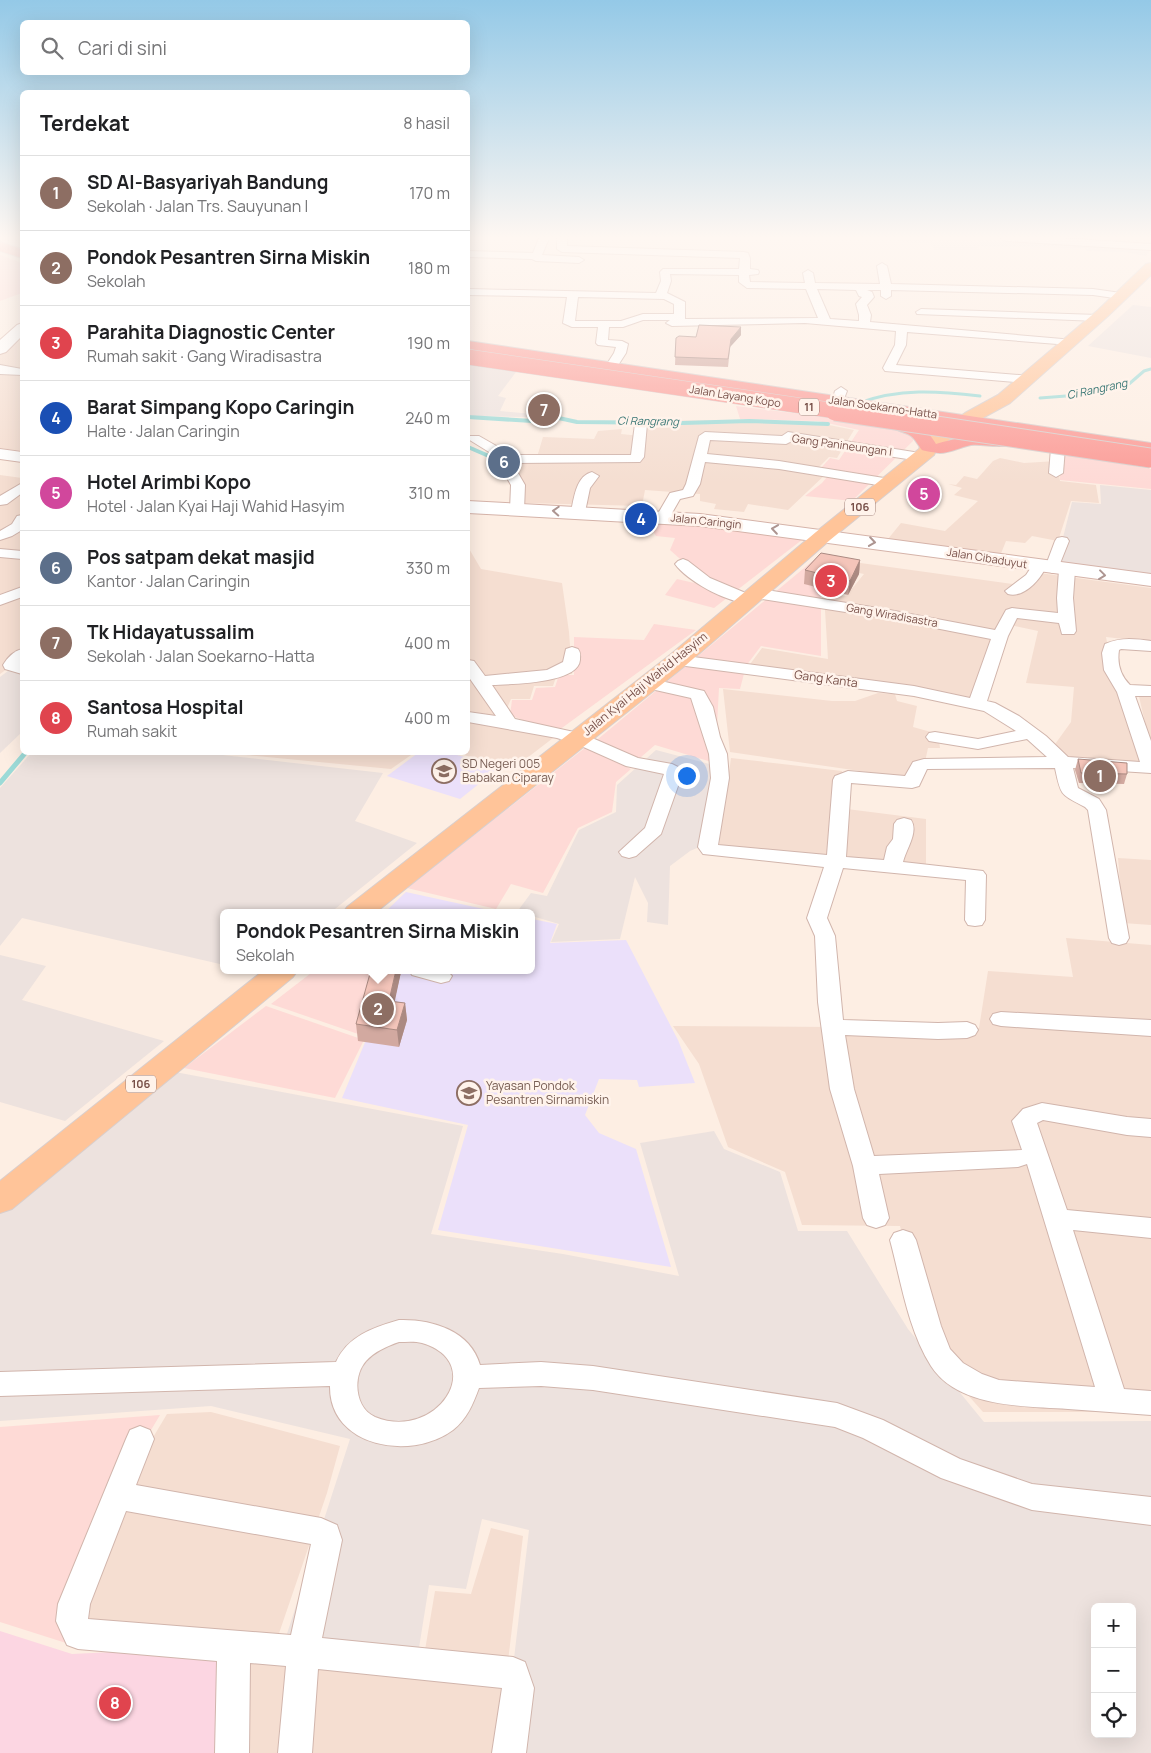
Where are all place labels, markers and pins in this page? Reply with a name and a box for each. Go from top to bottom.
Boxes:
pin: 7 [528,391,560,429]
pin: 6 [488,443,520,481]
pin: 5 [908,475,940,513]
pin: 4 [625,500,657,538]
pin: 3 [815,562,847,600]
place label: SD Negeri 005 Babakan Ciparay [462,755,554,786]
pin: 1 [1084,757,1116,795]
school or university icon: SD Negeri 005 Babakan Ciparay [431,758,457,784]
pin: 2 [362,990,394,1028]
place label: Yayasan Pondok Pesantren Sirnamiskin [486,1077,609,1108]
school or university icon: Yayasan Pondok Pesantren Sirnamiskin [456,1080,482,1106]
pin: 8 [99,1684,131,1722]

